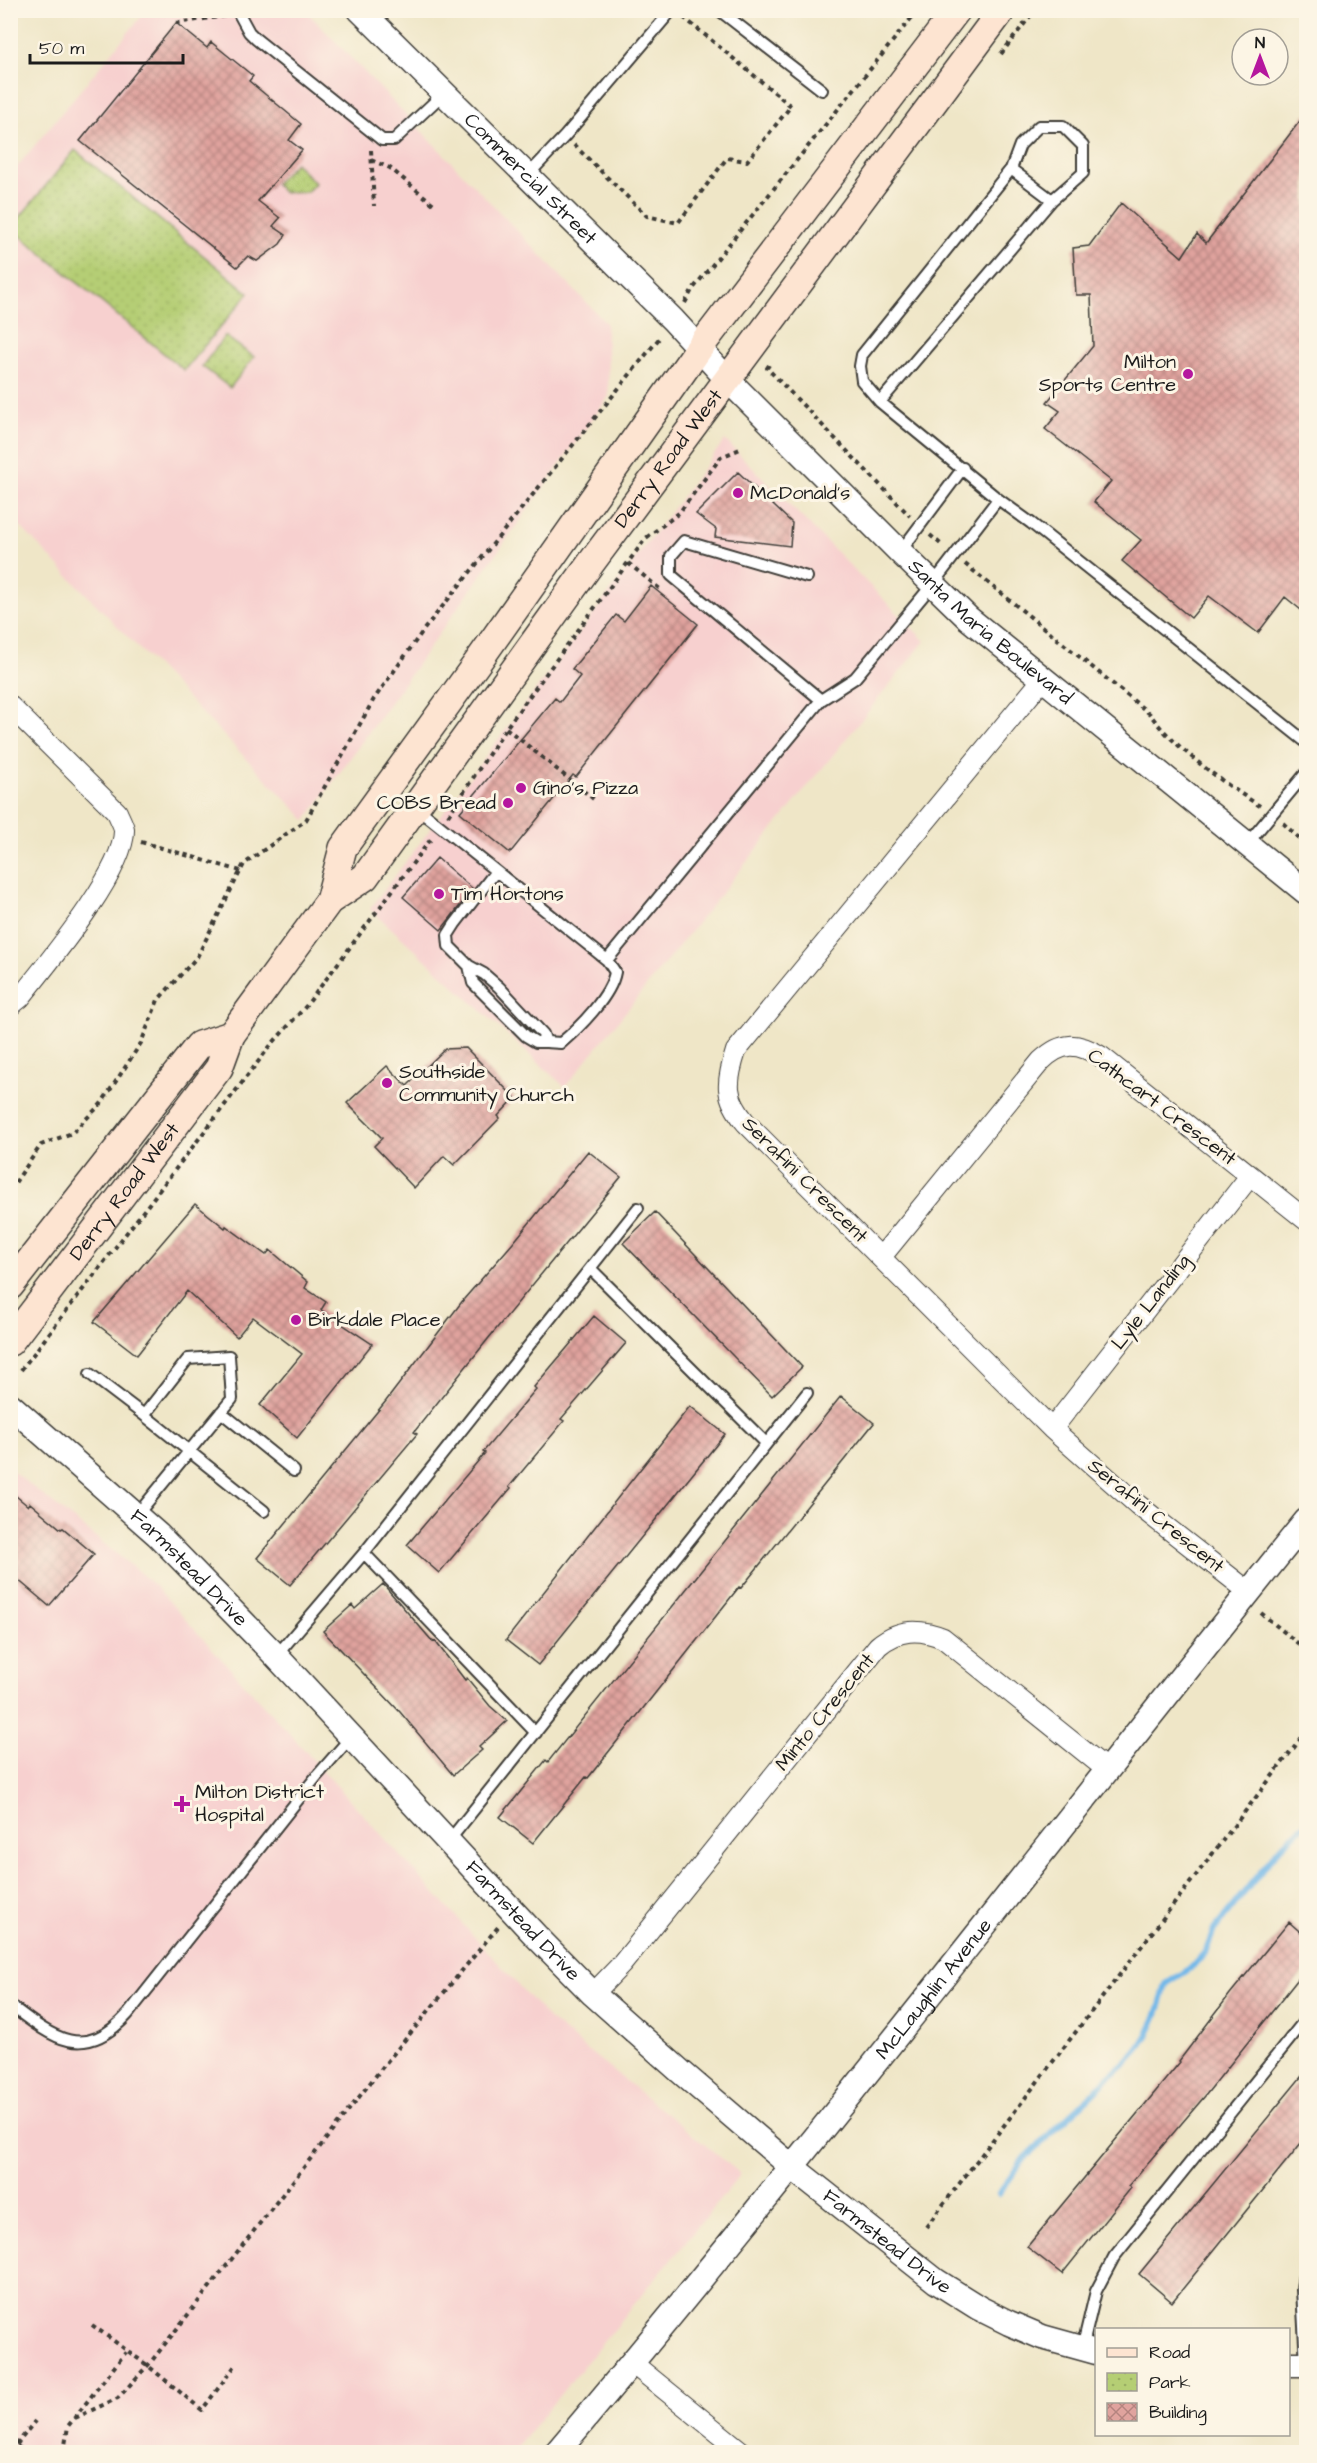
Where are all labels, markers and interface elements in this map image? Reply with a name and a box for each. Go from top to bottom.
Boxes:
scale bar [30,27,183,65]
north arrow [1230,27,1290,87]
text: N [1255,32,1265,54]
text: 50 m [39,36,84,61]
street label: Commercial Street [458,107,603,251]
place label: Milton Sports Centre [1039,348,1176,399]
marker: Milton Sports Centre [1181,367,1195,381]
street label: Derry Road West [608,383,730,534]
place label: McDonald's [750,479,850,507]
marker: McDonald's [731,486,745,500]
street label: Santa Maria Boulevard [902,553,1079,711]
place label: Gino's Pizza [533,774,638,802]
marker: Gino's Pizza [514,781,528,795]
place label: COBS Bread [377,789,496,817]
marker: COBS Bread [501,796,515,810]
place label: Tim Hortons [451,880,564,908]
marker: Tim Hortons [432,887,446,901]
street label: Cathcart Crescent [1082,1042,1242,1172]
place label: Southside Community Church [399,1058,574,1110]
marker: Southside Community Church [380,1076,394,1090]
street label: Serafini Crescent [736,1111,874,1249]
street label: Derry Road West [63,1117,186,1266]
street label: Lyle Landing [1105,1248,1198,1356]
place label: Birkdale Place [308,1306,441,1334]
marker: Birkdale Place [289,1313,303,1327]
street label: Serafini Crescent [1082,1452,1230,1580]
street label: Farmstead Drive [124,1503,254,1633]
street label: Minto Crescent [769,1647,881,1777]
place label: Milton District Hospital [195,1778,324,1829]
marker: Milton District Hospital [173,1795,191,1813]
street label: Farmstead Drive [459,1854,587,1987]
street label: McLaughlin Avenue [869,1913,999,2065]
street label: Farmstead Drive [817,2183,957,2301]
legend [1095,2328,1290,2436]
text: Road [1149,2340,1190,2365]
text: Park [1149,2370,1191,2395]
text: Building [1149,2400,1207,2426]

